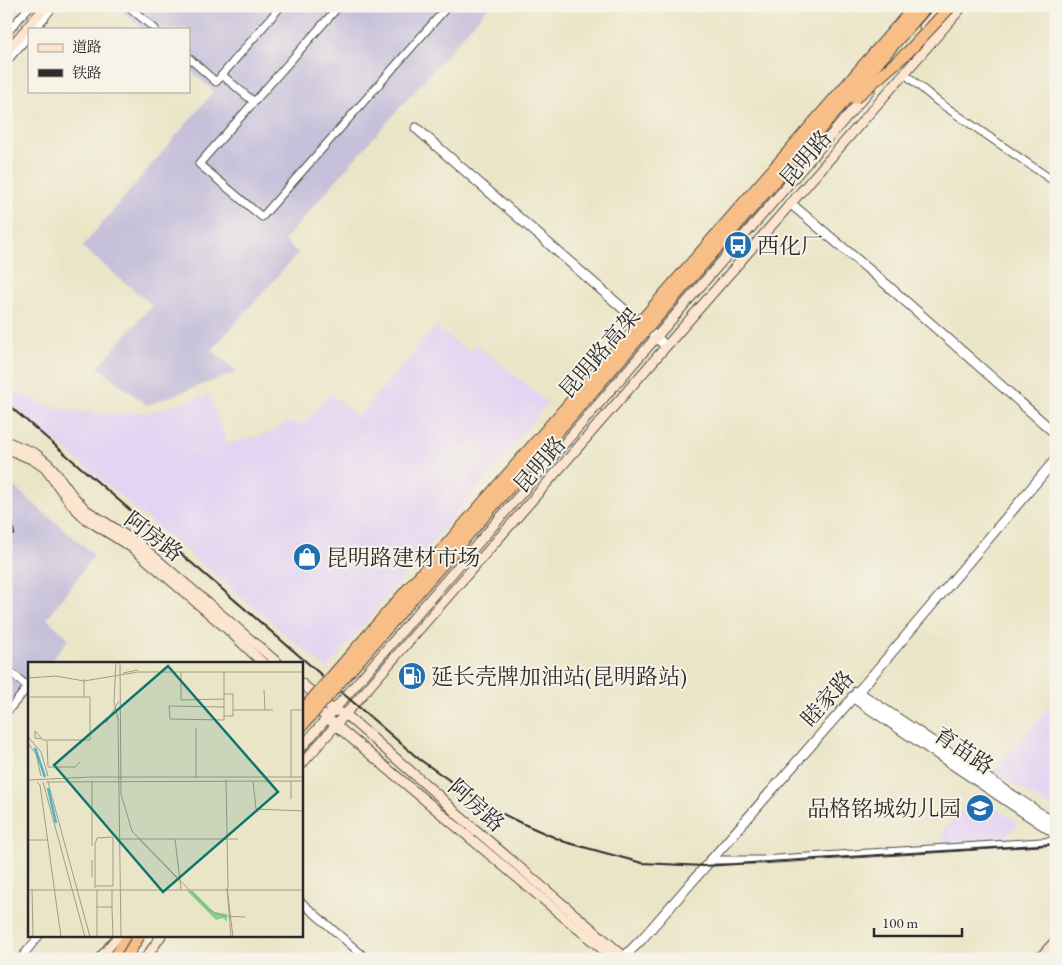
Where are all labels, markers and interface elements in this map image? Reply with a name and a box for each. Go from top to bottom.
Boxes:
legend [28,28,190,92]
text: 道路 [72,37,102,56]
text: 铁路 [72,63,102,82]
street label: 昆明路 [773,124,838,193]
bus stop icon: 西化厂 [723,230,753,260]
place label: 西化厂 [757,231,823,260]
street label: 昆明路高架 [552,302,646,404]
street label: 昆明路 [507,430,572,499]
street label: 阿房路 [119,505,189,568]
shop icon: 昆明路建材市场 [292,542,322,572]
place label: 昆明路建材市场 [326,543,480,572]
fuel station icon: 延长壳牌加油站(昆明路站) [397,661,427,691]
inset map [28,662,302,938]
place label: 延长壳牌加油站(昆明路站) [431,662,687,691]
street label: 睦家路 [795,664,860,733]
street label: 育苗路 [928,720,999,781]
street label: 阿房路 [442,773,511,838]
school or university icon: 品格铭城幼儿园 [965,793,995,823]
place label: 品格铭城幼儿园 [807,794,961,823]
scale bar [874,905,962,937]
text: 100 m [882,913,919,932]

